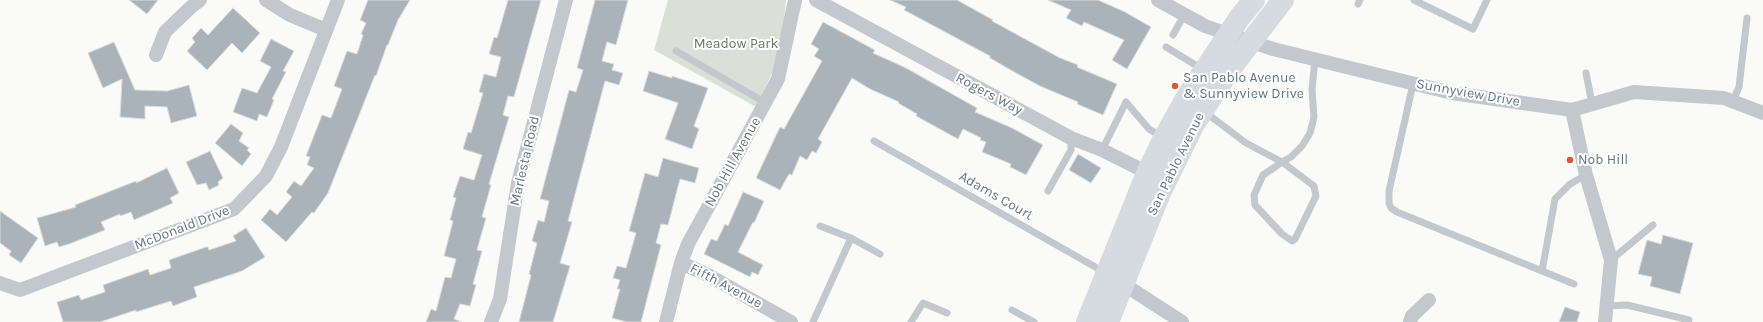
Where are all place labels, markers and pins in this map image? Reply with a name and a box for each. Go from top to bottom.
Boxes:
place label: San Pablo Avenue & Sunnyview Drive [1183,70,1304,102]
marker: San Pablo Avenue & Sunnyview Drive [1170,81,1180,91]
place label: Nob Hill [1578,152,1628,168]
marker: Nob Hill [1565,155,1575,165]

